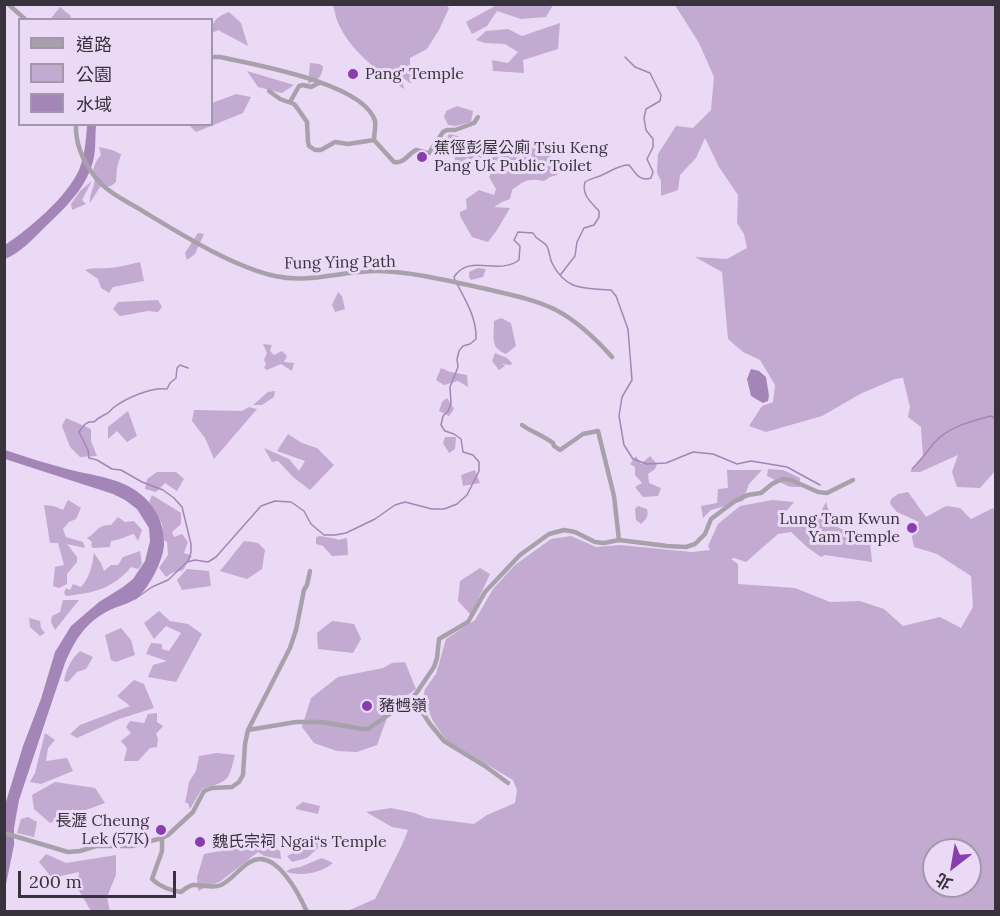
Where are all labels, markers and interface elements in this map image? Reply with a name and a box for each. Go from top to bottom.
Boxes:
legend [18,18,213,126]
text: 道路 [76,33,112,56]
text: 公園 [76,63,112,86]
place label: Pang' Temple [365,64,464,84]
marker: Pang' Temple [346,67,360,81]
text: 水域 [76,93,112,116]
place label: 蕉徑彭屋公廁 Tsiu Keng Pang Uk Public Toilet [434,138,608,176]
marker: 蕉徑彭屋公廁 Tsiu Keng Pang Uk Public Toilet [415,150,429,164]
street label: Fung Ying Path [284,252,396,274]
place label: Lung Tam Kwun Yam Temple [780,509,900,547]
marker: Lung Tam Kwun Yam Temple [905,521,919,535]
place label: 豬乸嶺 [379,696,427,716]
marker: 豬乸嶺 [360,699,374,713]
place label: 長瀝 Cheung Lek (57K) [55,811,149,849]
marker: 長瀝 Cheung Lek (57K) [154,823,168,837]
place label: 魏氏宗祠 Ngai“s Temple [212,832,387,852]
marker: 魏氏宗祠 Ngai“s Temple [193,835,207,849]
north arrow [922,838,982,898]
scale bar [21,859,178,897]
text: 北 [932,869,956,894]
text: 200 m [29,870,82,893]

